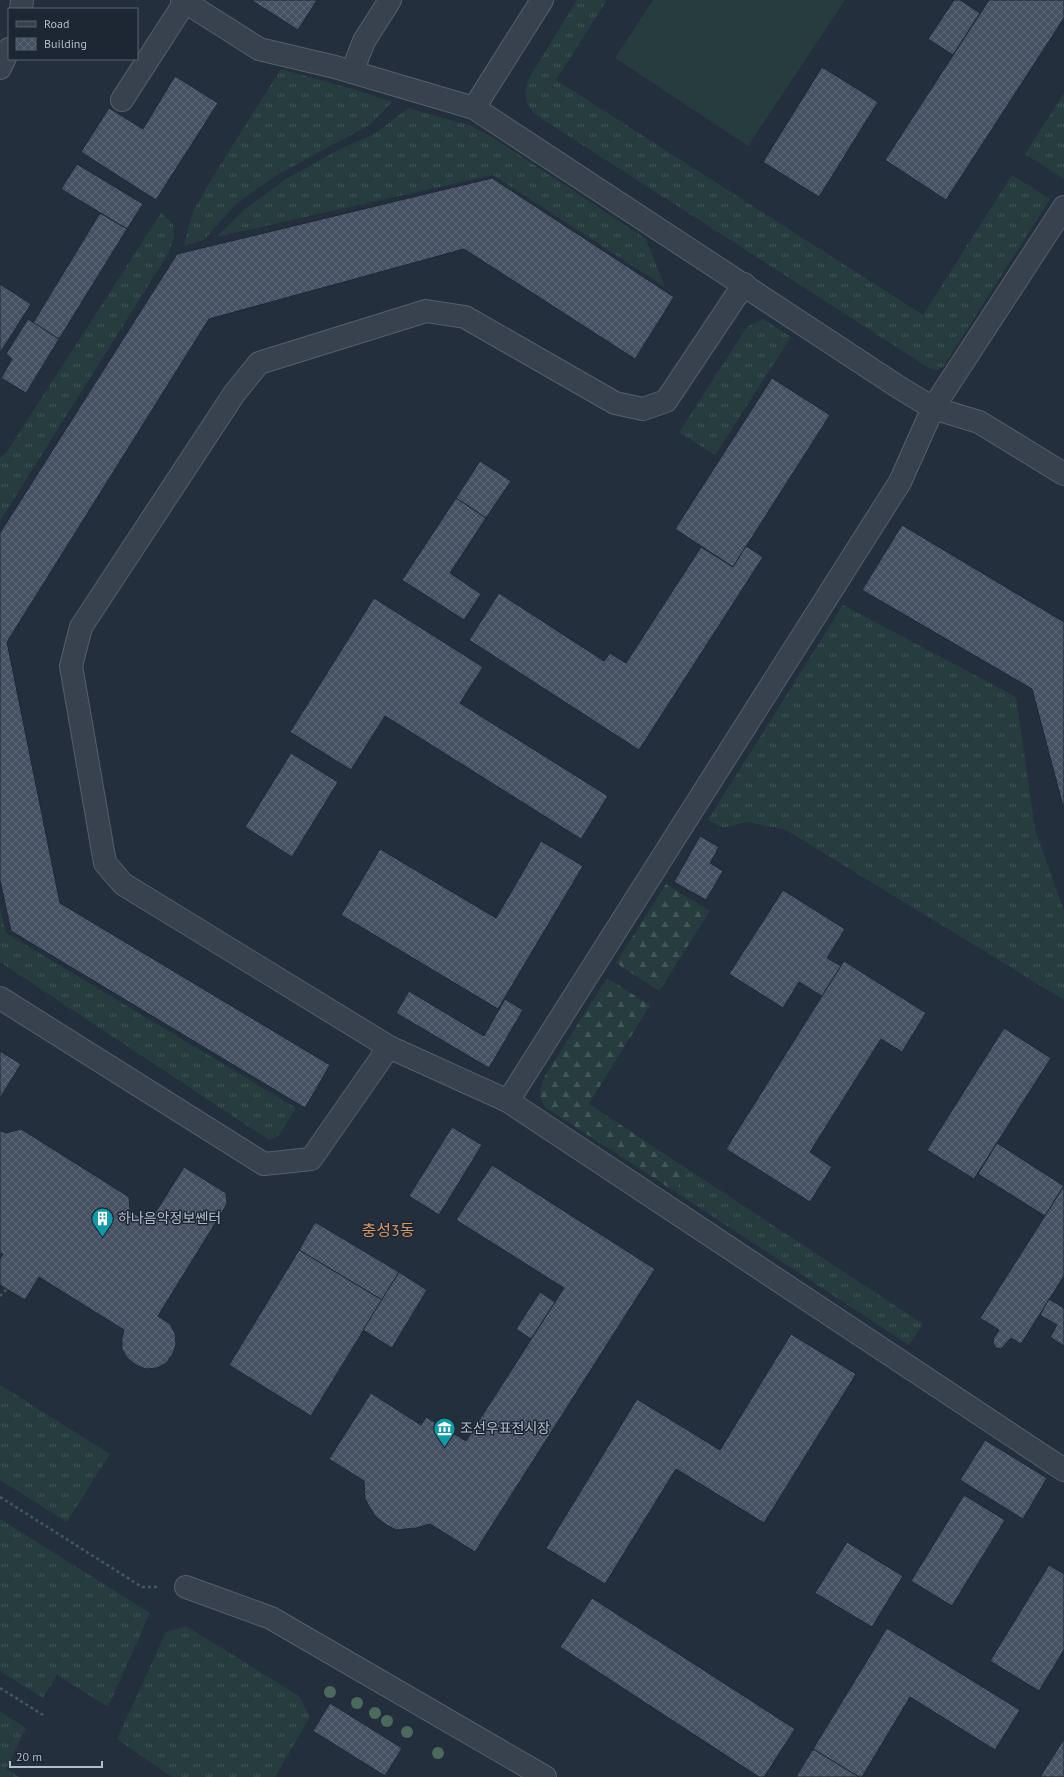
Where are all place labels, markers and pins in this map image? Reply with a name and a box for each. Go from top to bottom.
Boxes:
building icon: 하나음악정보쎈터 [90,1205,116,1238]
place label: 하나음악정보쎈터 [118,1209,221,1227]
museum icon: 조선우표전시장 [432,1415,458,1448]
place label: 조선우표전시장 [460,1419,550,1437]

